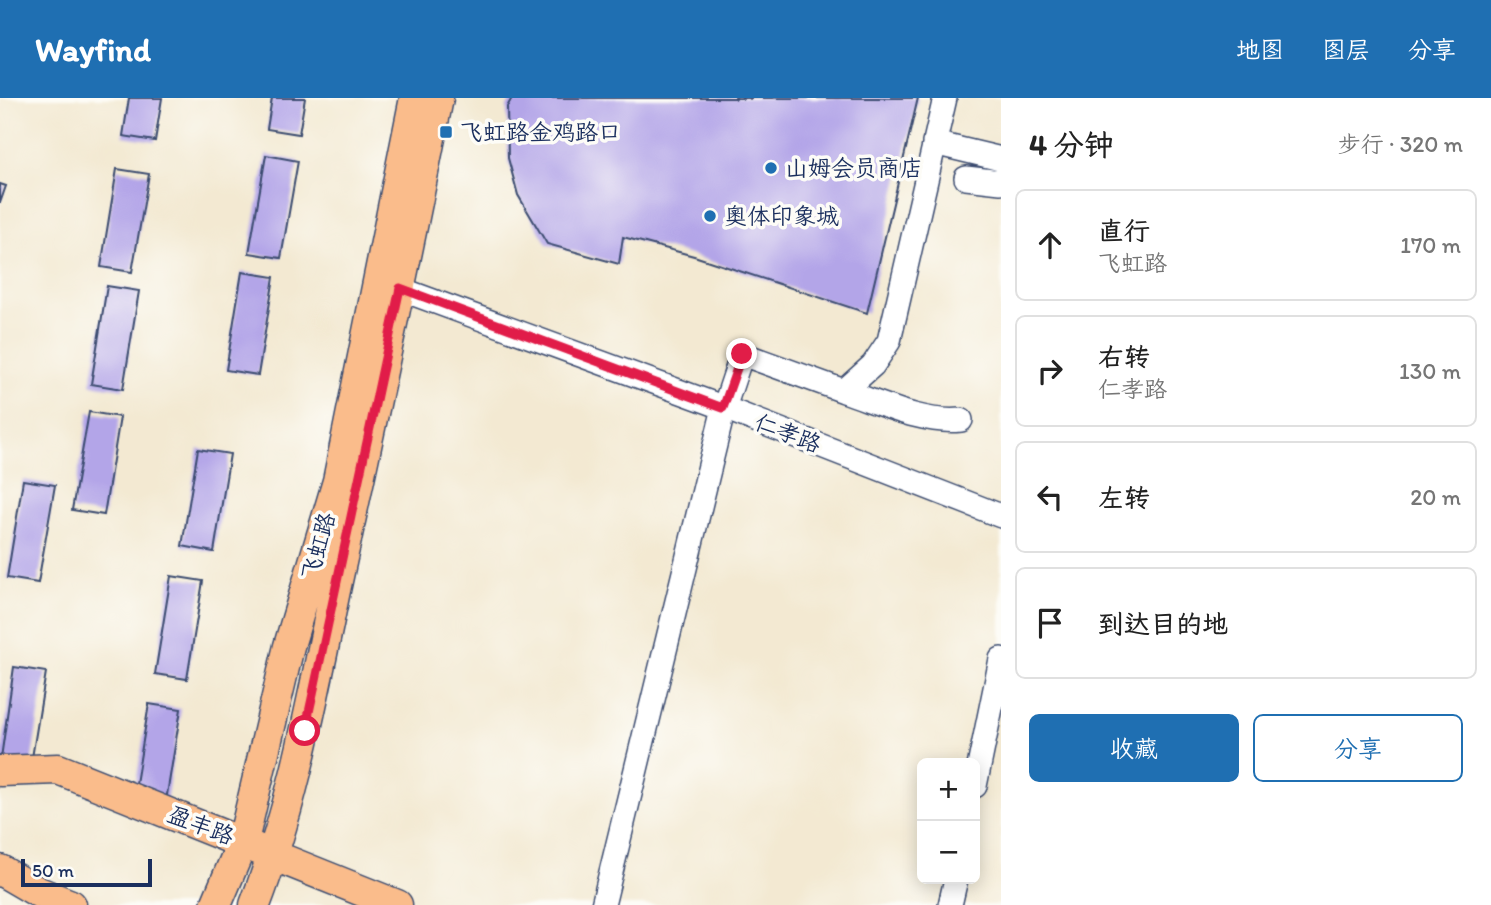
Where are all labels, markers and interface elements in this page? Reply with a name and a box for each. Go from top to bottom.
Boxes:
text: Wayfind [35,30,151,69]
text: 地图 [1236,35,1284,64]
text: 图层 [1322,35,1370,64]
text: 分享 [1408,35,1456,64]
place label: 飞虹路金鸡路口 [460,118,621,146]
marker: 飞虹路金鸡路口 [438,124,454,140]
text: 4 分钟 [1029,126,1114,163]
text: 步行 · 320 m [1338,130,1463,158]
place label: 山姆会员商店 [785,154,923,182]
marker: 山姆会员商店 [763,160,779,176]
place label: 奥体印象城 [724,202,839,230]
marker: 奥体印象城 [702,208,718,224]
text: 直行 [1098,215,1150,247]
icon: ahead [1031,226,1069,264]
text: 170 m [1400,231,1461,259]
text: 飞虹路 [1098,249,1167,277]
route end [726,338,757,369]
text: 右转 [1098,341,1150,373]
icon: right [1031,352,1069,390]
text: 130 m [1399,357,1461,385]
text: 仁孝路 [1098,375,1167,403]
street label: 仁孝路 [751,408,825,458]
icon: left [1031,478,1069,516]
text: 左转 [1098,482,1150,514]
text: 20 m [1410,483,1461,511]
street label: 飞虹路 [295,509,341,583]
icon: arrive [1031,604,1069,642]
text: 到达目的地 [1098,608,1228,640]
button: 收藏 [1029,714,1239,782]
button: 分享 [1253,714,1463,782]
route start [289,715,320,746]
map controls [917,758,980,884]
button: + [917,758,980,821]
street label: 盈丰路 [164,800,238,850]
button: − [917,821,980,884]
scale bar [21,856,152,888]
text: 50 m [32,859,74,882]

